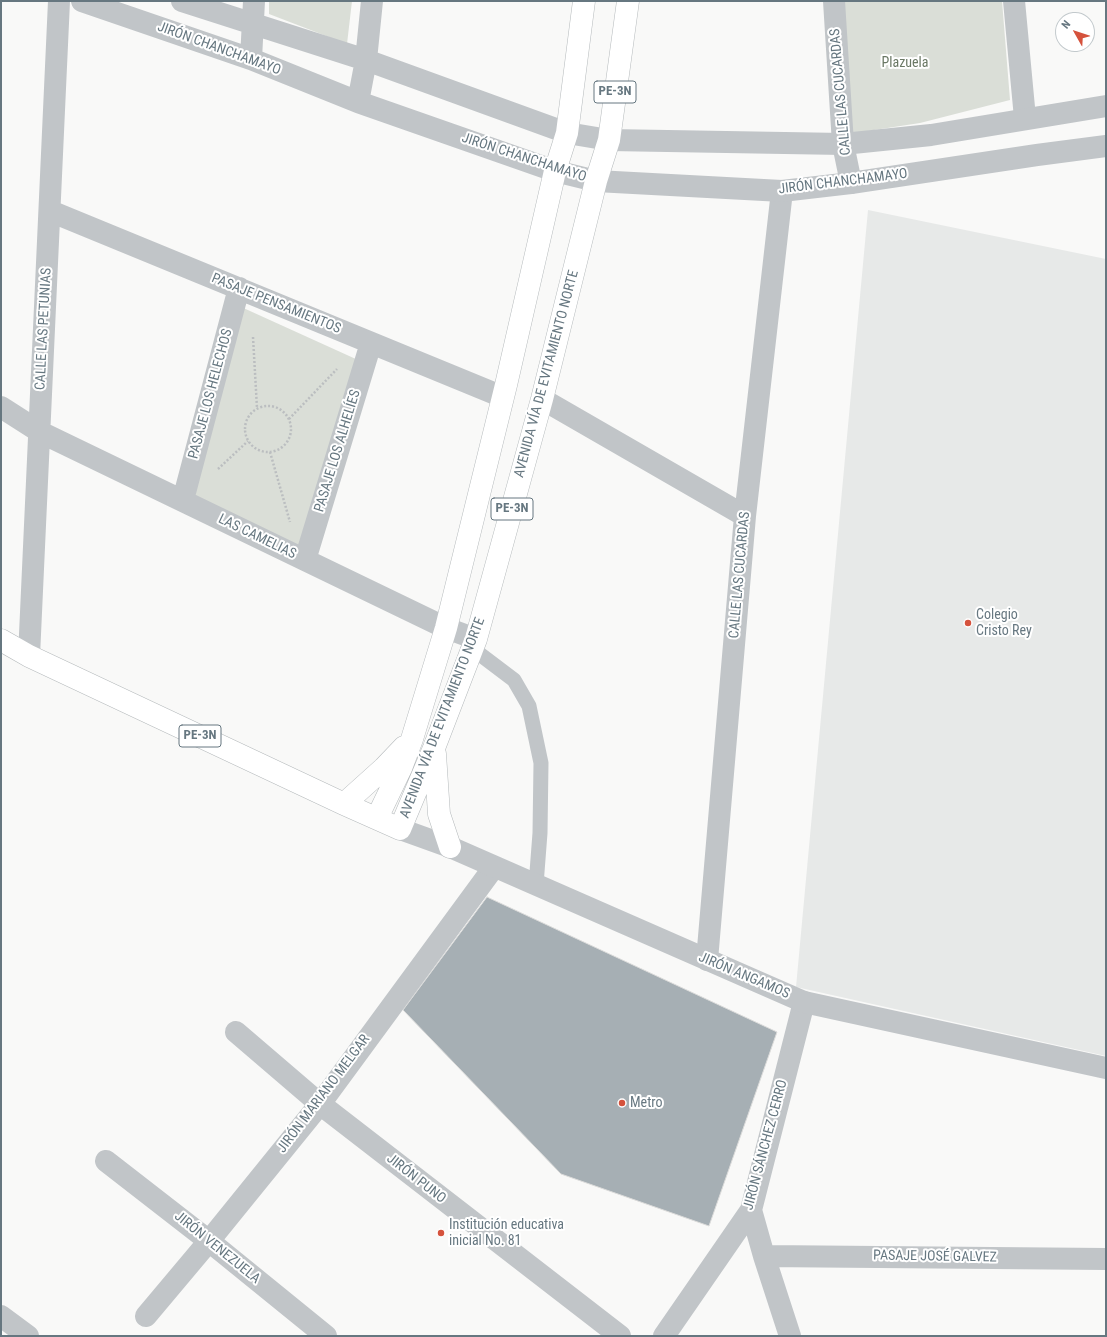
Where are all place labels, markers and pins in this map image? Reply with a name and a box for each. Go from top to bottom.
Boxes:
place label: Colegio Cristo Rey [976,607,1032,640]
marker: Colegio Cristo Rey [963,618,973,628]
place label: Metro [630,1095,662,1111]
marker: Metro [617,1098,627,1108]
place label: Institución educativa inicial No. 81 [449,1217,564,1250]
marker: Institución educativa inicial No. 81 [436,1228,446,1238]

